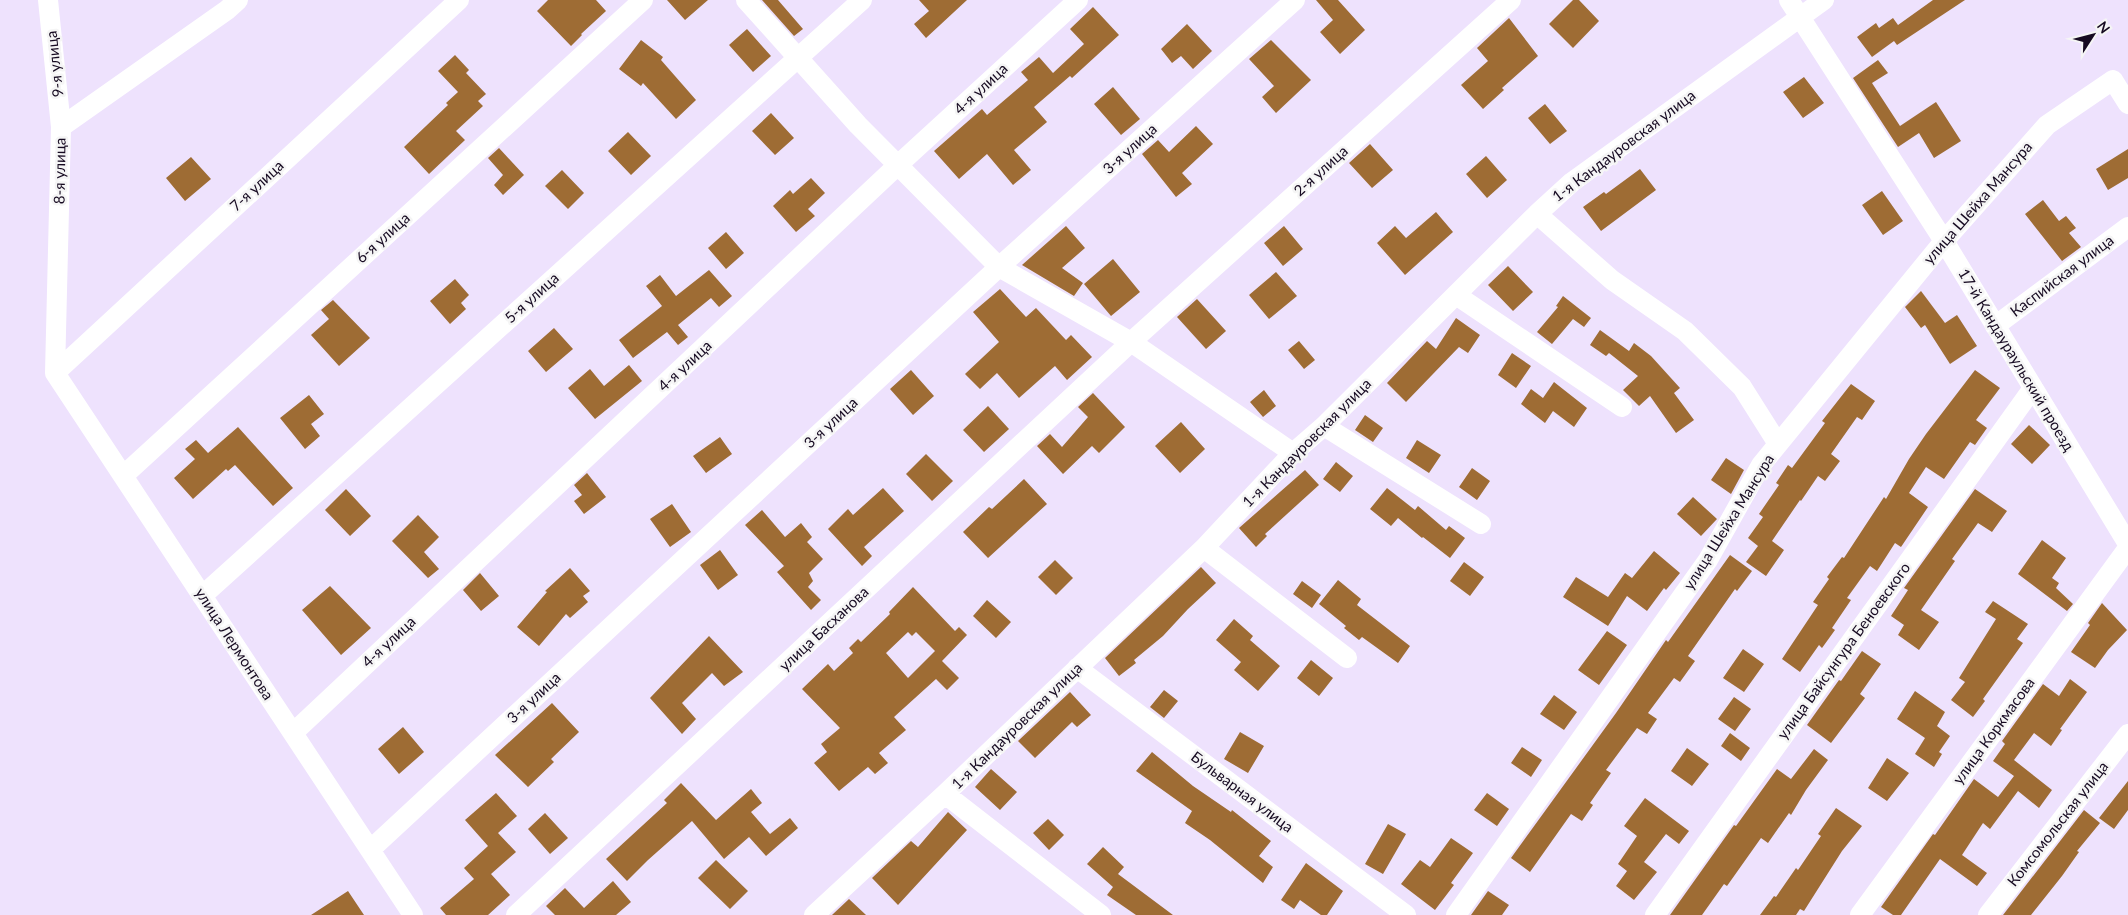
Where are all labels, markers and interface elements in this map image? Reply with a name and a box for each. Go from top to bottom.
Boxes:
north arrow [2068,10,2118,60]
text: N [2094,18,2114,36]
street label: 9-я улица [42,30,66,98]
street label: 4-я улица [950,59,1011,118]
street label: 1-я Кандауровская улица [1548,85,1699,205]
street label: 3-я улица [1099,119,1160,177]
street label: улица Шейха Мансура [1919,137,2035,267]
street label: 8-я улица [49,138,69,204]
street label: 2-я улица [1290,141,1351,199]
street label: 7-я улица [226,156,287,215]
street label: 6-я улица [352,208,413,266]
street label: Каспийская улица [2006,230,2117,320]
street label: 17-й Кандаураульский проезд [1955,265,2079,454]
street label: 5-я улица [501,268,562,326]
street label: 4-я улица [654,336,715,395]
street label: 1-я Кандауровская улица [1238,374,1374,510]
street label: 3-я улица [800,393,861,452]
street label: улица Шейха Мансура [1679,450,1777,593]
street label: улица Байсунгура Беноевского [1773,559,1913,742]
street label: улица Басханова [775,582,872,674]
street label: улица Лермонтова [192,584,278,703]
street label: 4-я улица [358,612,419,671]
street label: 1-я Кандауровская улица [947,658,1085,792]
street label: 3-я улица [503,668,564,727]
street label: улица Коркмасова [1948,674,2038,787]
street label: Бульварная улица [1188,747,1297,836]
street label: Комсомольская улица [2003,757,2112,889]

